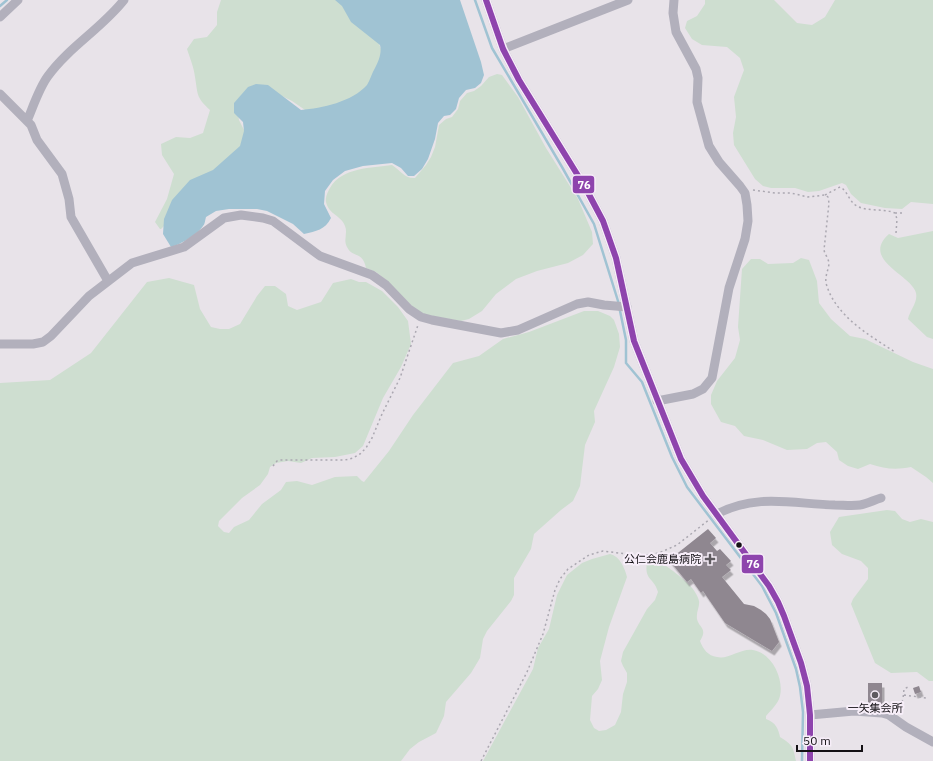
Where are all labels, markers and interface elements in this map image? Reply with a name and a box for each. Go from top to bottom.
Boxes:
line badge: 76 [572,175,595,194]
text: 76 [577,178,591,192]
unlabelled marker [734,540,744,550]
place label: 公仁会鹿島病院 [624,552,701,566]
marker: 公仁会鹿島病院 [704,553,716,565]
line badge: 76 [741,554,764,574]
text: 76 [746,557,760,571]
marker: 一矢集会所 [870,690,880,700]
place label: 一矢集会所 [848,701,903,715]
scale bar [797,727,862,753]
text: 50 m [803,733,831,748]

